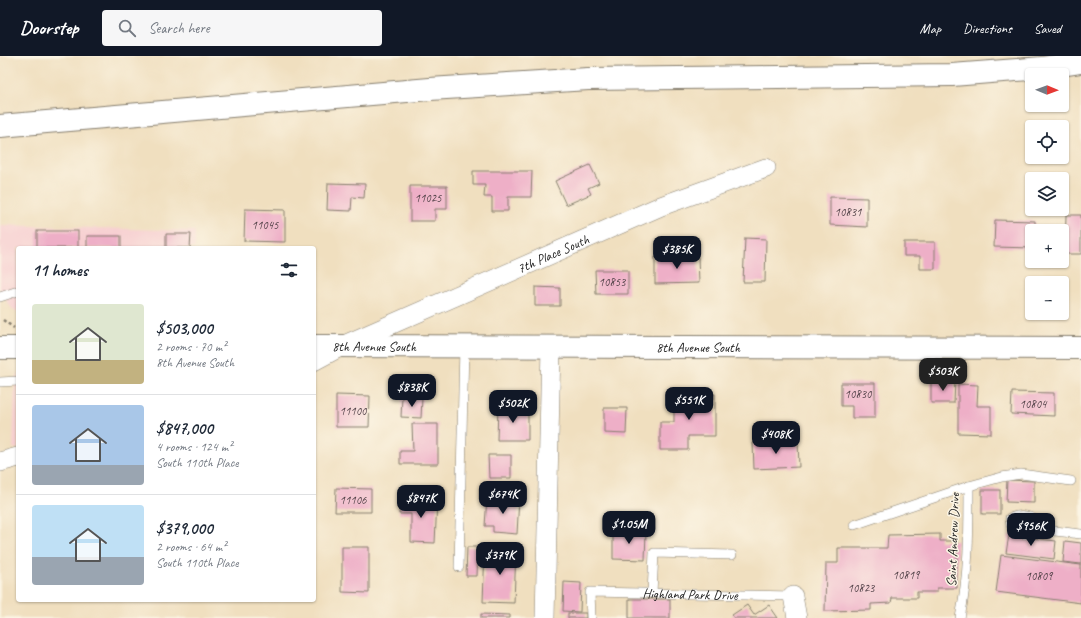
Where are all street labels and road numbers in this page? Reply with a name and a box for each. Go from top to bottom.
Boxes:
street label: 7th Place South [514,230,592,277]
street label: 8th Avenue South [332,338,417,355]
street label: 8th Avenue South [656,338,741,356]
street label: Saint Andrew Drive [943,491,963,587]
street label: Highland Park Drive [642,585,739,603]

